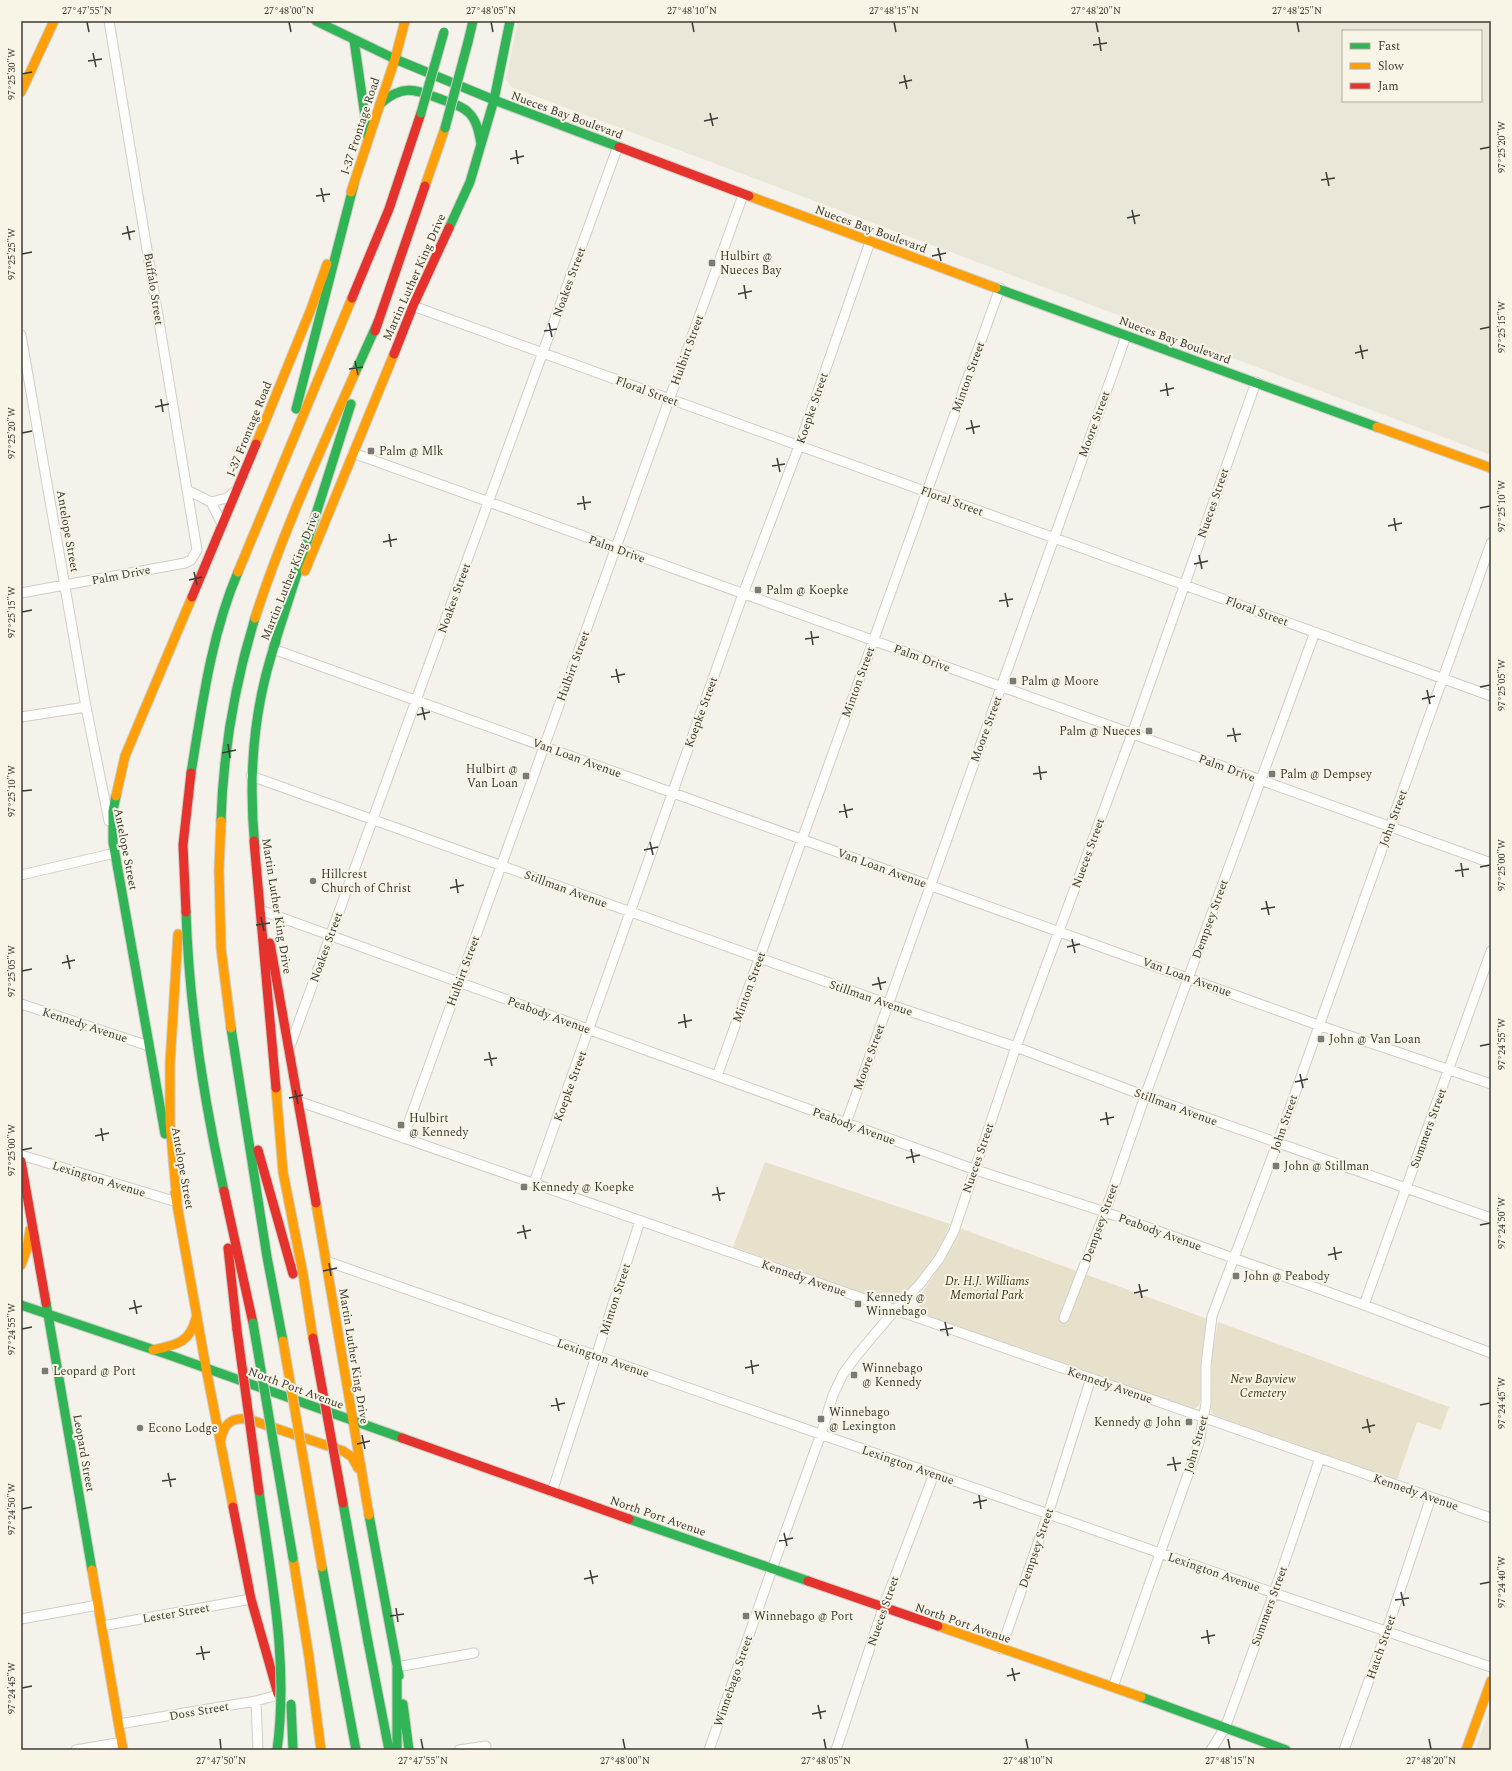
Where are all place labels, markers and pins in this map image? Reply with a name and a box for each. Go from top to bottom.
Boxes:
place label: Hulbirt @ Nueces Bay [720,247,783,280]
marker: Hulbirt @ Nueces Bay [707,258,717,268]
place label: Palm @ Mlk [379,442,444,461]
marker: Palm @ Mlk [366,446,376,456]
place label: Palm @ Koepke [766,581,849,600]
marker: Palm @ Koepke [753,585,763,595]
place label: Palm @ Moore [1021,672,1099,691]
marker: Palm @ Moore [1008,676,1018,686]
place label: Palm @ Nueces [1059,722,1141,741]
marker: Palm @ Nueces [1144,726,1154,736]
place label: Hulbirt @ Van Loan [466,760,518,793]
place label: Palm @ Dempsey [1280,765,1373,784]
marker: Palm @ Dempsey [1267,769,1277,779]
marker: Hulbirt @ Van Loan [521,771,531,781]
place label: Hillcrest Church of Christ [321,865,411,898]
marker: Hillcrest Church of Christ [308,876,318,886]
place label: John @ Van Loan [1329,1030,1421,1049]
marker: John @ Van Loan [1316,1034,1326,1044]
place label: Hulbirt @ Kennedy [409,1109,469,1142]
marker: Hulbirt @ Kennedy [396,1120,406,1130]
place label: John @ Stillman [1284,1157,1369,1176]
marker: John @ Stillman [1271,1161,1281,1171]
place label: Kennedy @ Koepke [532,1178,634,1197]
marker: Kennedy @ Koepke [519,1182,529,1192]
place label: John @ Peabody [1244,1267,1331,1286]
marker: John @ Peabody [1231,1271,1241,1281]
place label: Kennedy @ Winnebago [866,1288,927,1321]
marker: Kennedy @ Winnebago [853,1299,863,1309]
place label: Winnebago @ Kennedy [862,1359,923,1392]
place label: Leopard @ Port [53,1362,136,1381]
marker: Leopard @ Port [40,1366,50,1376]
marker: Winnebago @ Kennedy [849,1370,859,1380]
place label: Winnebago @ Lexington [829,1403,896,1436]
place label: Kennedy @ John [1094,1413,1181,1432]
marker: Winnebago @ Lexington [816,1414,826,1424]
marker: Kennedy @ John [1184,1417,1194,1427]
place label: Econo Lodge [148,1419,218,1438]
marker: Econo Lodge [135,1423,145,1433]
place label: Winnebago @ Port [754,1607,853,1626]
marker: Winnebago @ Port [741,1611,751,1621]

